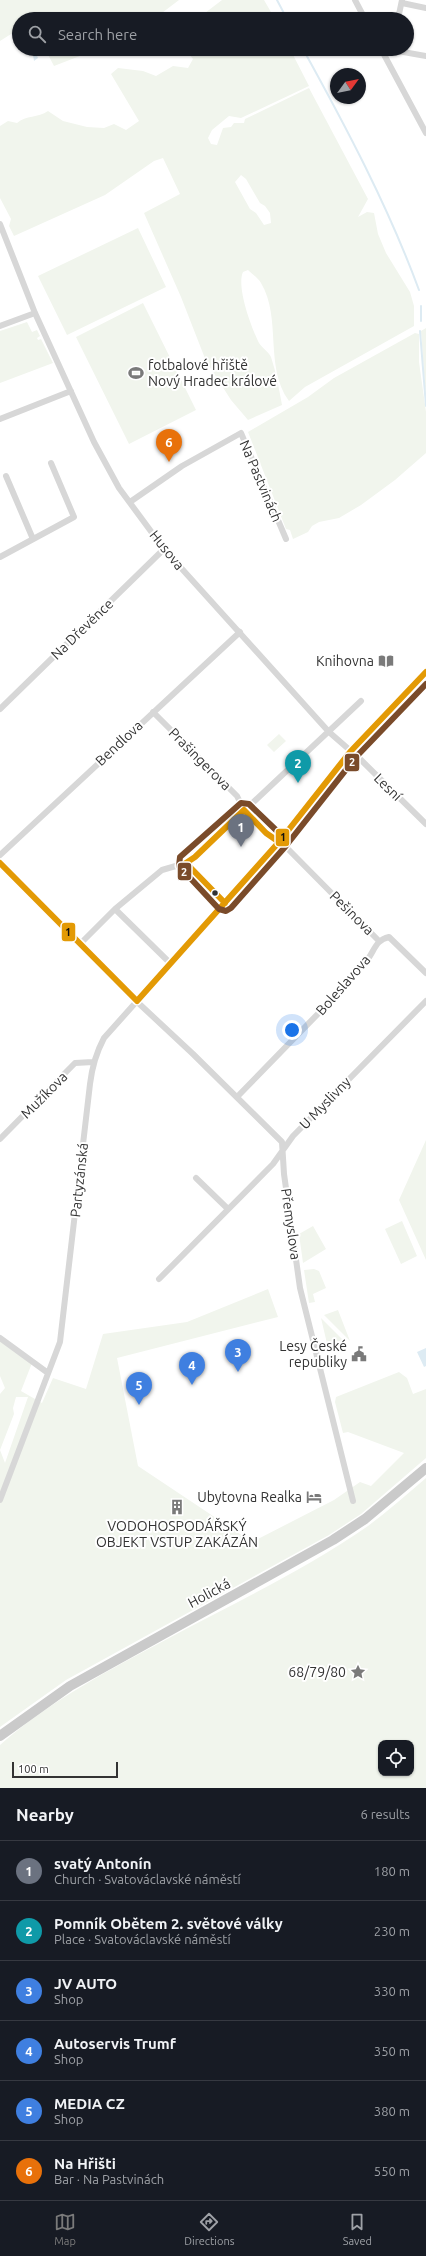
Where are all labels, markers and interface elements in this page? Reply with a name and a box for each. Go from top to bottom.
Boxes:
search box [12,12,414,56]
icon: search [26,23,48,45]
text: Search here [58,26,137,43]
north arrow [330,68,366,104]
place label: fotbalové hřiště Nový Hradec králové [148,357,277,389]
sports icon: fotbalové hřiště Nový Hradec králové [127,364,145,382]
pin: 6 [156,429,182,462]
street label: Na Pastvinách [237,438,285,524]
street label: Husova [146,527,188,573]
street label: Na Dřevěnce [48,595,116,663]
library icon: Knihovna [377,652,395,670]
place label: Knihovna [316,653,374,669]
street label: Bendlova [92,717,146,769]
street label: Prašingerova [166,725,234,793]
pin: 2 [285,750,311,783]
line badge: 2 [344,753,360,772]
text: 2 [349,756,355,768]
street label: Lesní [371,770,406,804]
pin: 1 [228,814,254,847]
line badge: 1 [275,828,290,847]
text: 1 [280,831,286,843]
line badge: 2 [177,862,192,881]
text: 2 [181,866,187,878]
unlabelled marker [210,888,220,898]
street label: Pešinova [327,888,377,938]
line badge: 1 [61,922,76,942]
text: 1 [65,926,71,938]
street label: Boleslavova [313,952,373,1018]
your location [282,1020,302,1040]
street label: Mužíkova [17,1068,71,1122]
street label: U Myslivny [296,1073,354,1132]
street label: Partyzánská [67,1142,91,1218]
street label: Přemyslova [278,1187,304,1261]
place label: Lesy České republiky [279,1337,347,1370]
pin: 3 [225,1339,251,1372]
public building icon: Lesy České republiky [350,1345,368,1363]
pin: 4 [179,1352,205,1385]
pin: 5 [126,1372,152,1405]
hotel icon: Ubytovna Realka [305,1488,323,1506]
place label: Ubytovna Realka [197,1489,302,1505]
building icon: VODOHOSPODÁŘSKÝ OBJEKT VSTUP ZAKÁZÁN [168,1498,186,1516]
place label: VODOHOSPODÁŘSKÝ OBJEKT VSTUP ZAKÁZÁN [96,1517,258,1550]
street label: Holická [185,1575,233,1611]
place icon: 68/79/80 [349,1663,367,1681]
place label: 68/79/80 [288,1664,346,1680]
map controls [378,1740,414,1776]
button: locate [378,1740,414,1776]
scale bar [12,1760,118,1779]
text: 100 m [18,1763,49,1775]
text: Nearby [16,1805,74,1824]
text: 6 results [360,1807,410,1821]
text: svatý Antonín [54,1855,152,1872]
text: 1 [25,1864,33,1878]
text: 180 m [374,1864,410,1878]
text: Church · Svatováclavské náměstí [54,1872,241,1886]
text: Pomník Obětem 2. světové války [54,1915,283,1932]
text: 2 [25,1924,33,1938]
text: 230 m [374,1924,410,1938]
text: Place · Svatováclavské náměstí [54,1932,231,1946]
text: JV AUTO [54,1975,117,1992]
text: 3 [25,1984,33,1998]
text: 330 m [374,1984,410,1998]
text: Shop [54,1992,83,2006]
text: Autoservis Trumf [54,2035,176,2052]
text: 4 [25,2044,33,2058]
text: 350 m [374,2044,410,2058]
text: Shop [54,2052,83,2066]
text: MEDIA CZ [54,2095,125,2112]
text: 5 [25,2104,33,2118]
text: 380 m [374,2104,410,2118]
text: Shop [54,2112,83,2126]
text: Na Hřišti [54,2155,116,2172]
text: 6 [25,2164,33,2178]
text: 550 m [374,2164,410,2178]
text: Bar · Na Pastvinách [54,2172,164,2186]
tab: Map [54,2211,76,2247]
tab: Directions [184,2211,234,2247]
tab: Saved [343,2211,372,2247]

